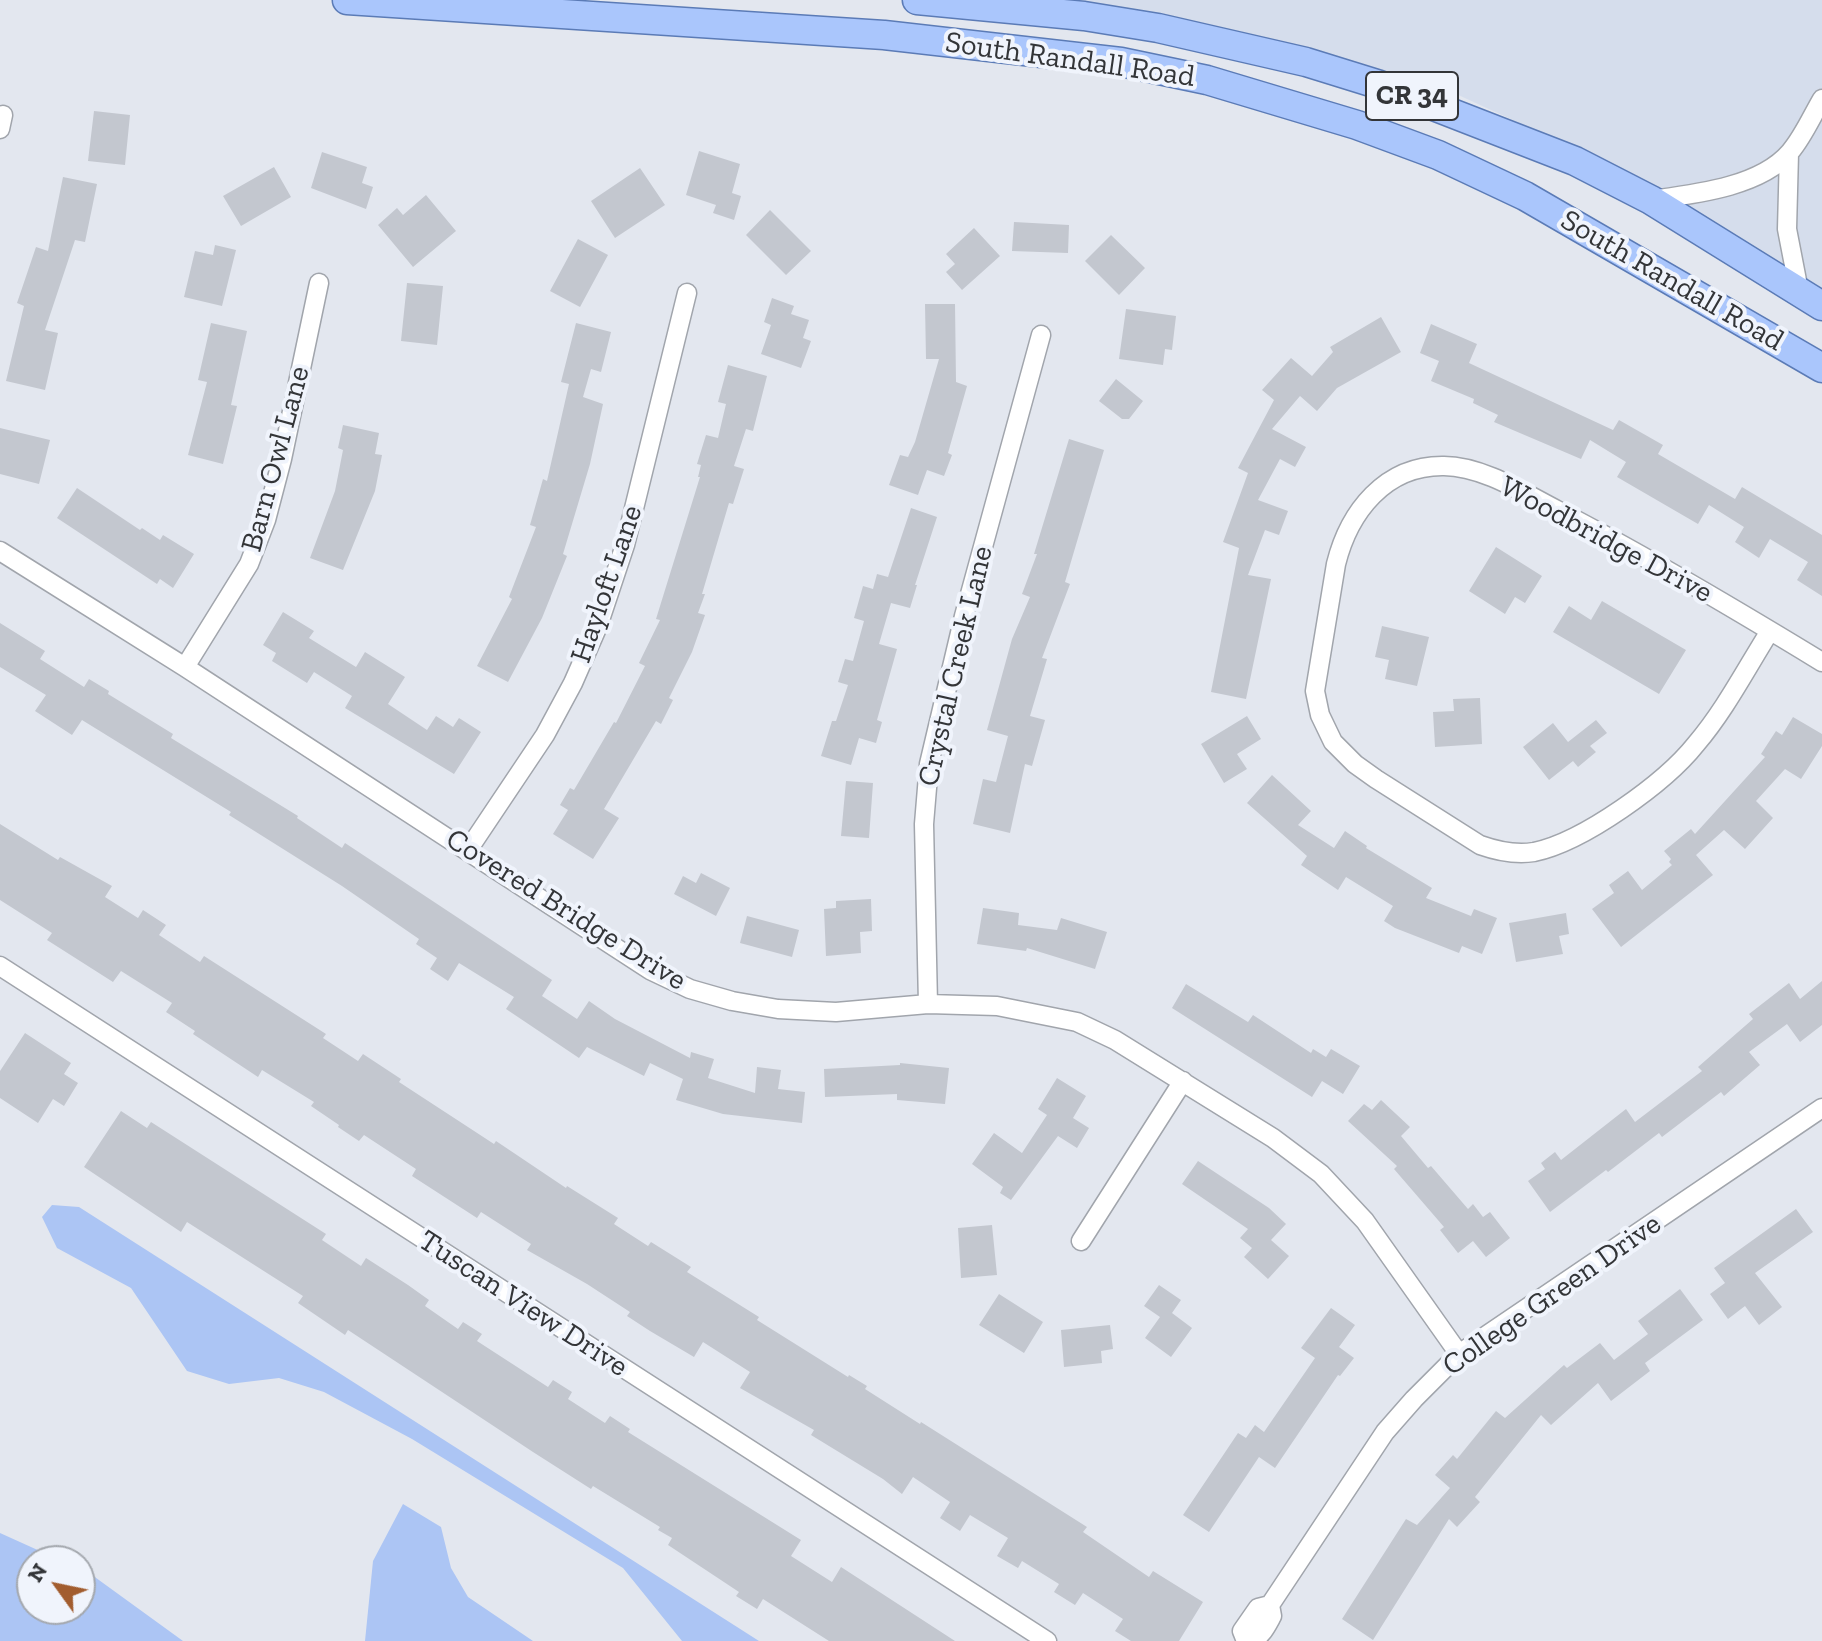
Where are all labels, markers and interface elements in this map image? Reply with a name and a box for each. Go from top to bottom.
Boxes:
street label: South Randall Road [943,25,1197,95]
road number: CR 34 [1366,72,1458,120]
street label: South Randall Road [1554,203,1790,359]
street label: Barn Owl Lane [234,362,318,556]
street label: Woodbridge Drive [1494,469,1718,611]
street label: Hayloft Lane [563,501,651,667]
street label: Crystal Creek Lane [911,542,1001,790]
street label: Covered Bridge Drive [439,821,693,999]
street label: College Green Drive [1436,1206,1668,1384]
street label: Tuscan View Drive [412,1223,634,1385]
north arrow [16,1545,96,1625]
text: N [21,1558,53,1587]

